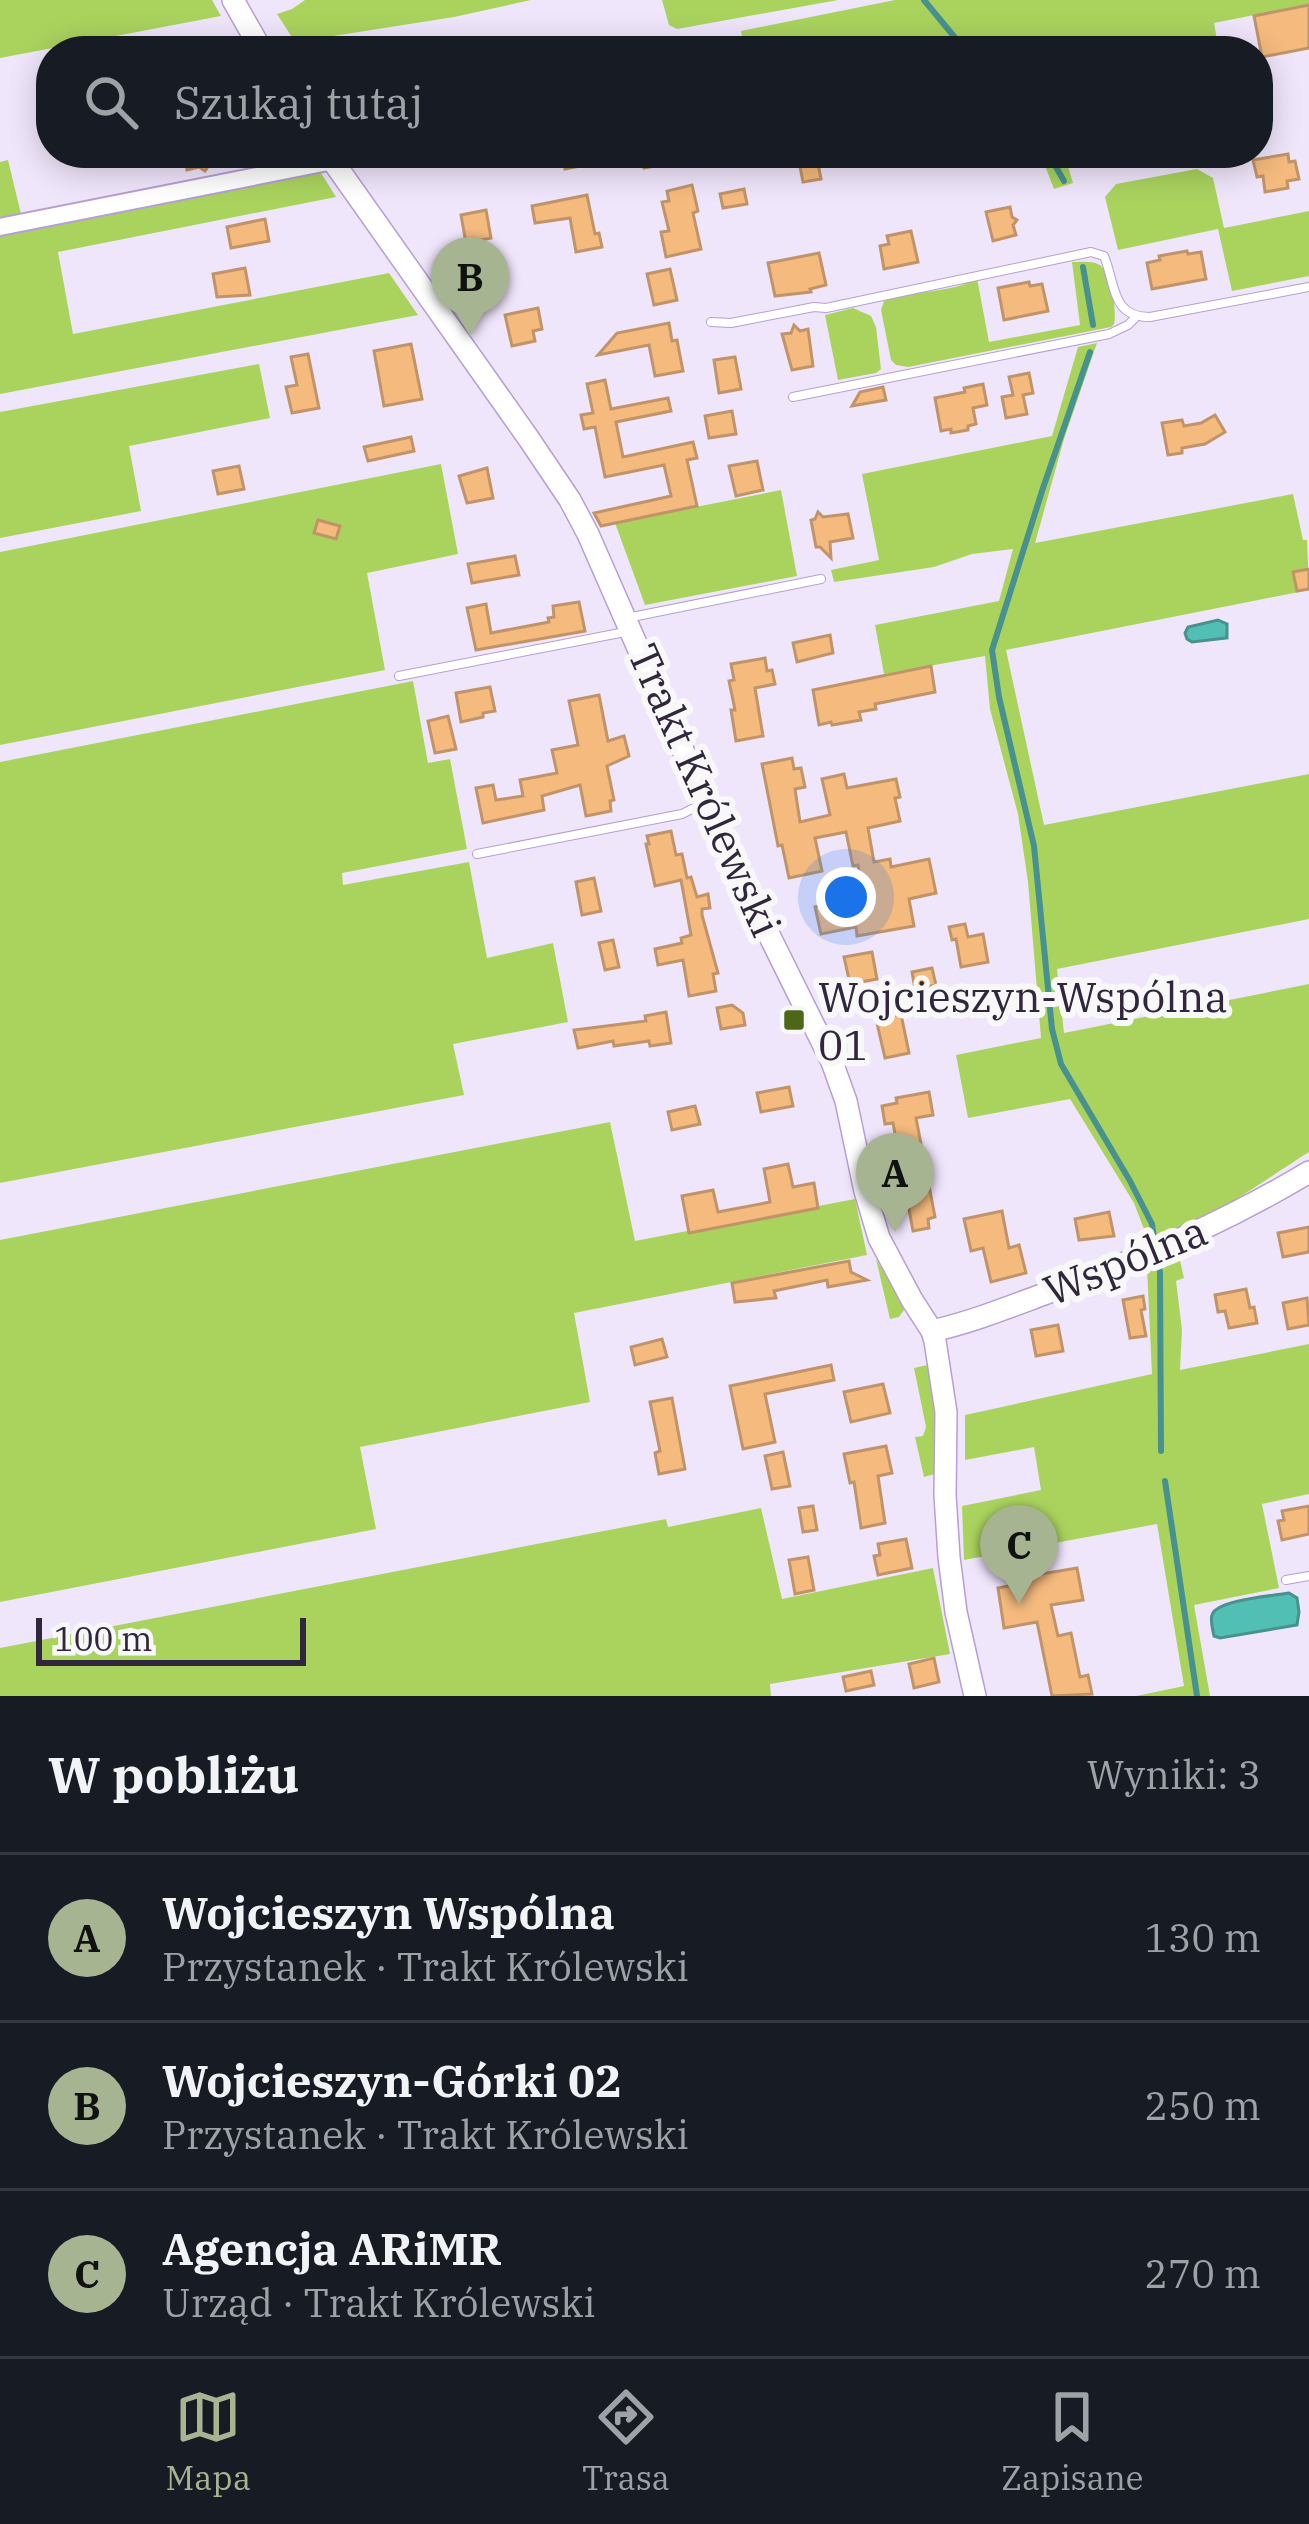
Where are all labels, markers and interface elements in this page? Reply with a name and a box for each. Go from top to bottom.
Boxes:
search box [36,36,1273,168]
icon: search [78,69,144,135]
text: Szukaj tutaj [174,73,423,131]
pin: B [431,237,509,336]
street label: Trakt Królewski [616,635,794,945]
your location [816,867,876,927]
place label: Wojcieszyn-Wspólna 01 [818,969,1228,1072]
marker: Wojcieszyn-Wspólna 01 [781,1007,807,1033]
pin: A [856,1133,934,1232]
street label: Wspólna [1035,1202,1215,1318]
pin: C [980,1505,1058,1604]
scale bar [36,1612,306,1665]
text: 100 m [54,1617,153,1660]
text: W pobliżu [48,1741,299,1807]
text: Wyniki: 3 [1087,1749,1261,1800]
text: Wojcieszyn Wspólna [162,1883,615,1941]
text: A [73,1912,101,1963]
text: 130 m [1145,1912,1261,1963]
text: Przystanek · Trakt Królewski [162,1941,689,1992]
text: Wojcieszyn-Górki 02 [162,2051,622,2109]
text: B [73,2080,101,2131]
text: 250 m [1145,2080,1261,2131]
text: Przystanek · Trakt Królewski [162,2109,689,2160]
text: Agencja ARiMR [162,2219,502,2277]
text: C [74,2248,100,2299]
text: 270 m [1145,2248,1261,2299]
text: Urząd · Trakt Królewski [162,2277,595,2328]
tab: Mapa [166,2384,251,2499]
tab: Trasa [582,2384,670,2499]
tab: Zapisane [1001,2384,1143,2499]

